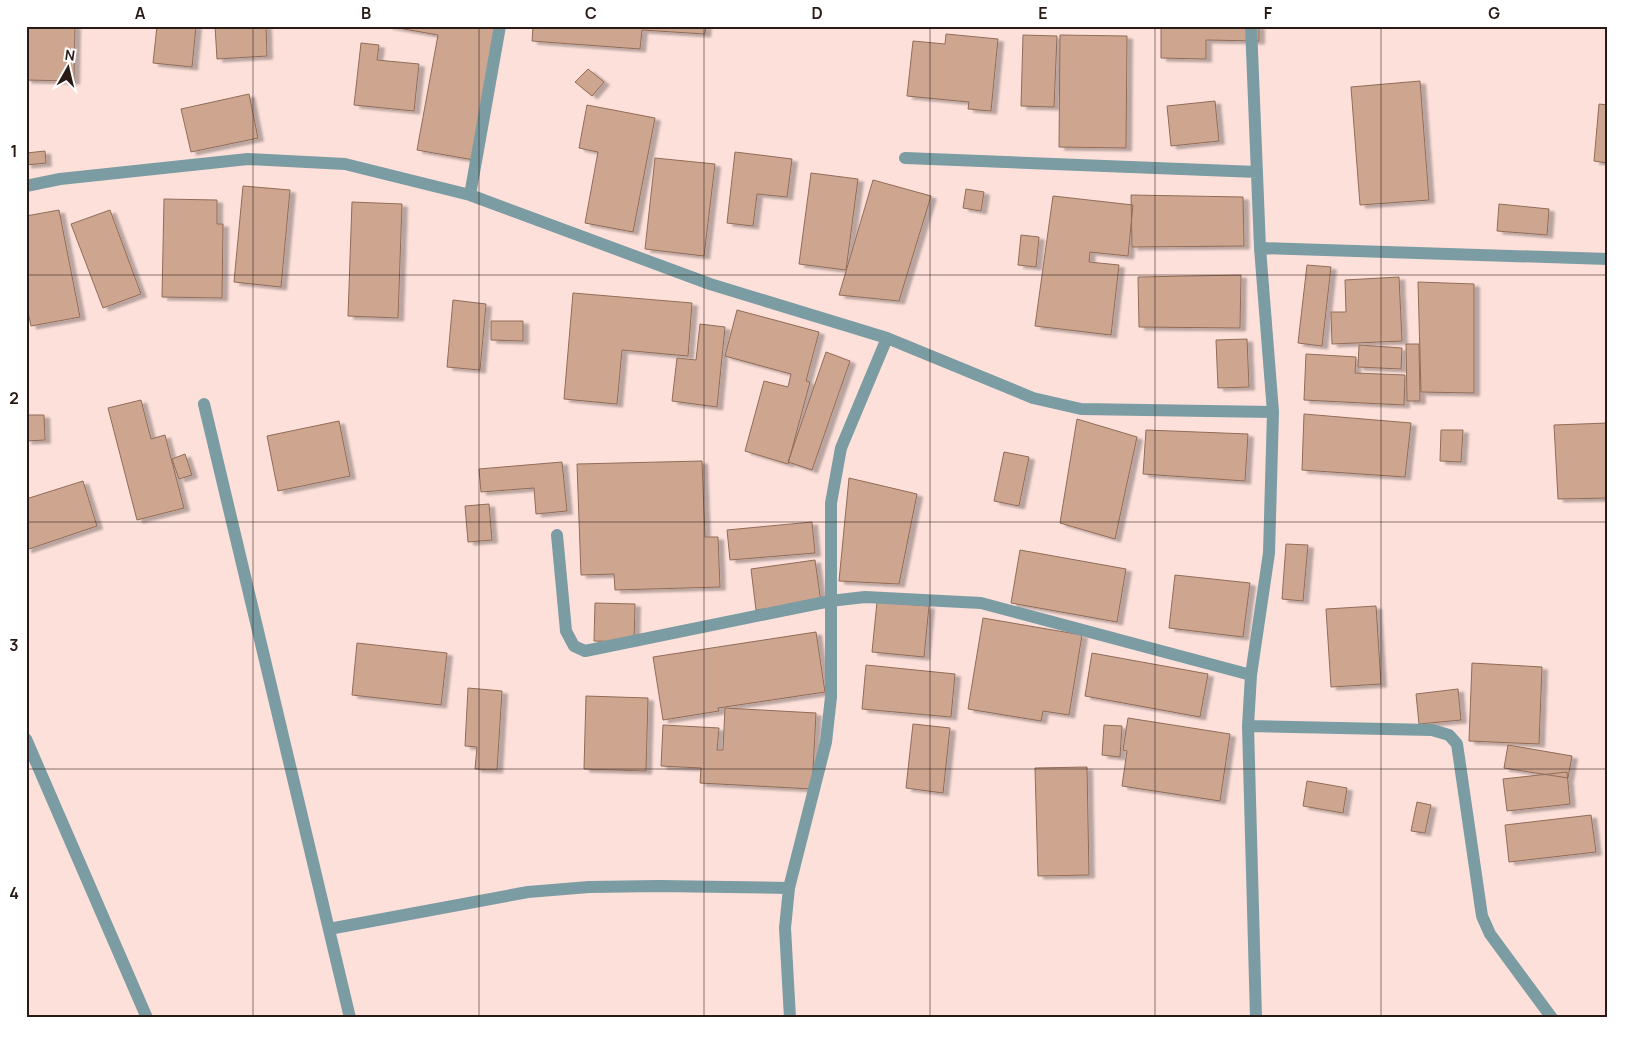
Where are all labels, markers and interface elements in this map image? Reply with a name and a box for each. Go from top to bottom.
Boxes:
text: A [135,2,146,24]
text: B [361,2,371,24]
text: C [585,2,597,24]
text: D [811,2,823,24]
text: E [1038,2,1048,24]
text: F [1264,2,1273,24]
text: G [1488,2,1500,24]
north arrow [42,42,92,92]
text: N [64,45,76,65]
text: 1 [10,140,18,162]
text: 2 [9,387,19,409]
text: 3 [9,634,19,656]
text: 4 [9,882,19,904]

